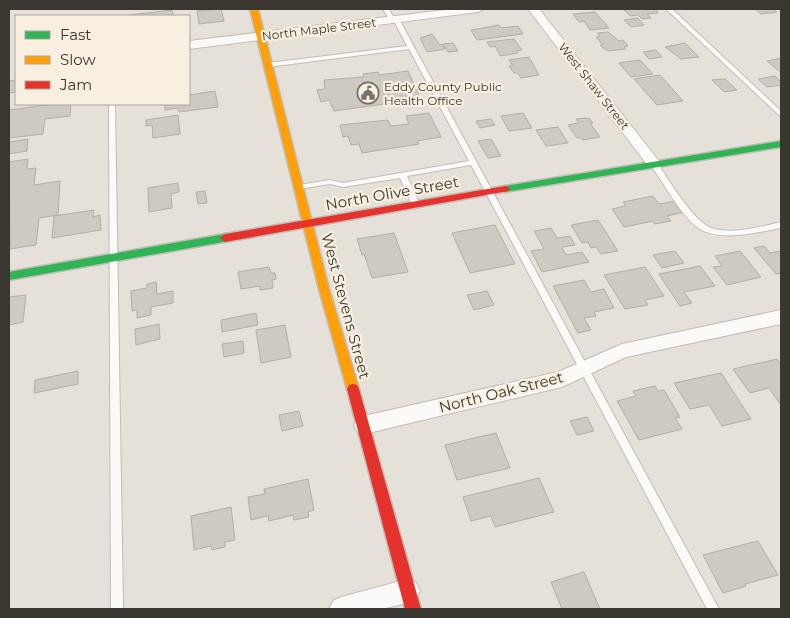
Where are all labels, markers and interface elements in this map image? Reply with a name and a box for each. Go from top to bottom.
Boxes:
legend [15,15,190,105]
street label: North Maple Street [261,15,377,43]
text: Fast [60,25,91,44]
street label: West Shaw Street [555,40,633,133]
text: Slow [60,50,96,69]
text: Jam [59,75,92,94]
place label: Eddy County Public Health Office [384,79,502,108]
public building icon: Eddy County Public Health Office [356,81,380,105]
street label: North Olive Street [324,172,460,214]
street label: West Stevens Street [317,231,375,381]
street label: North Oak Street [437,367,565,417]

